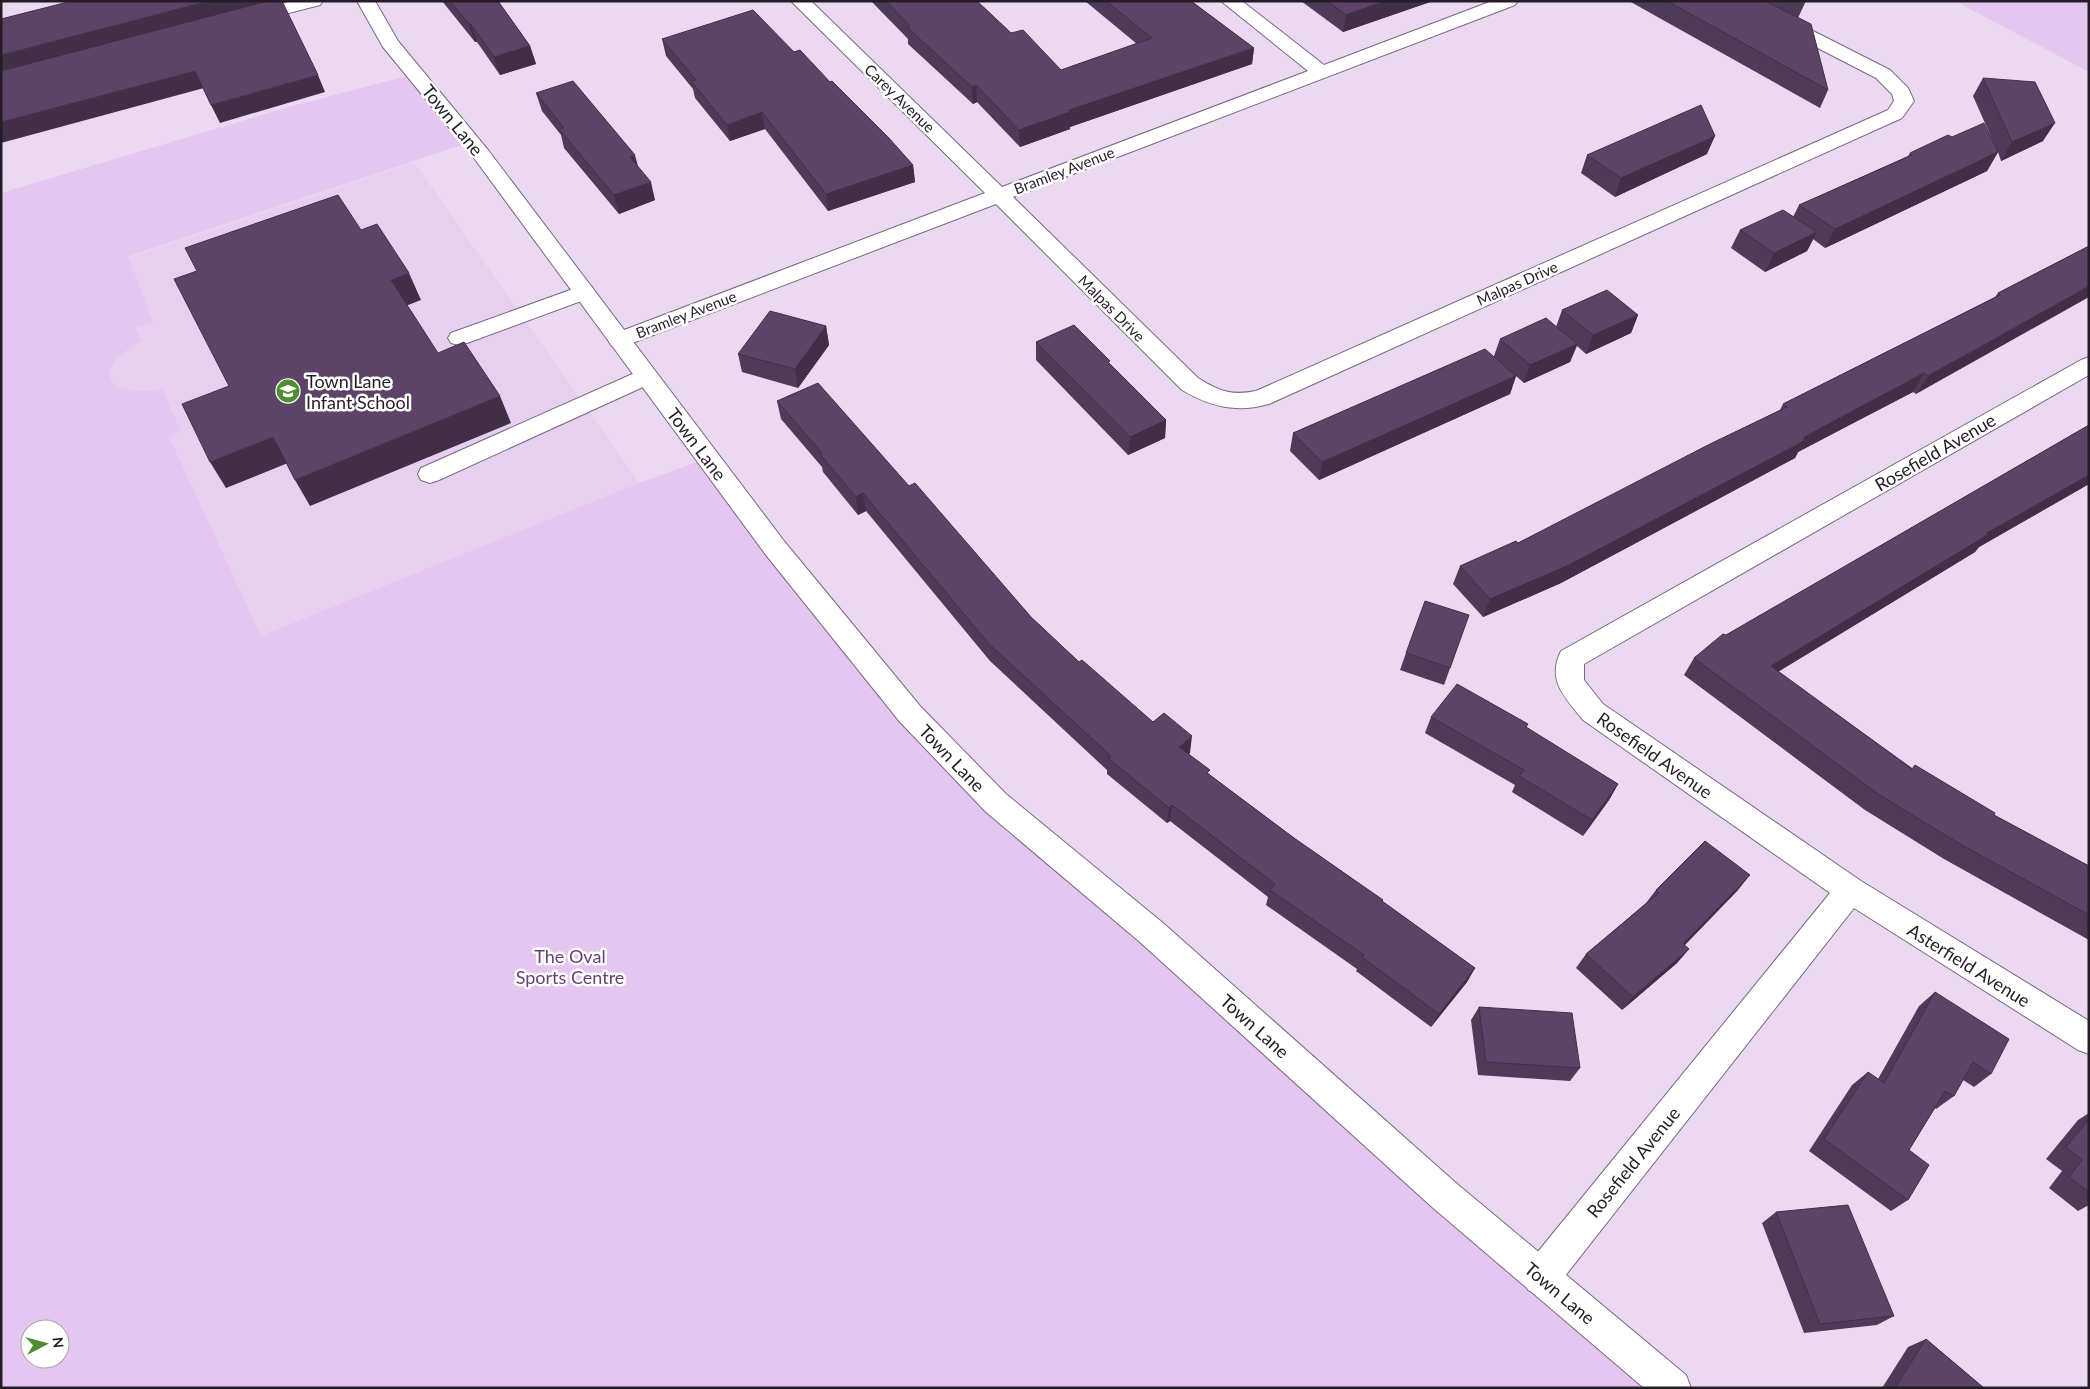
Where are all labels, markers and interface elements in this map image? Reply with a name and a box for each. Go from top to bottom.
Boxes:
street label: Carey Avenue [861,60,939,136]
street label: Town Lane [418,80,488,160]
street label: Bramley Avenue [1011,143,1117,197]
street label: Malpas Drive [1474,257,1560,309]
street label: Malpas Drive [1075,271,1149,345]
street label: Bramley Avenue [633,287,739,341]
place label: Town Lane Infant School [306,370,410,413]
school or university icon: Town Lane Infant School [275,378,301,404]
street label: Town Lane [663,403,731,485]
street label: Rosefield Avenue [1871,409,1999,495]
street label: Rosefield Avenue [1593,707,1717,803]
street label: Town Lane [915,720,989,796]
street label: Asterfield Avenue [1904,919,2034,1011]
park label: The Oval Sports Centre [516,945,624,988]
street label: Town Lane [1216,989,1294,1063]
street label: Rosefield Avenue [1582,1102,1684,1222]
street label: Town Lane [1520,1257,1600,1329]
north arrow [20,1319,70,1369]
text: N [49,1336,67,1349]

